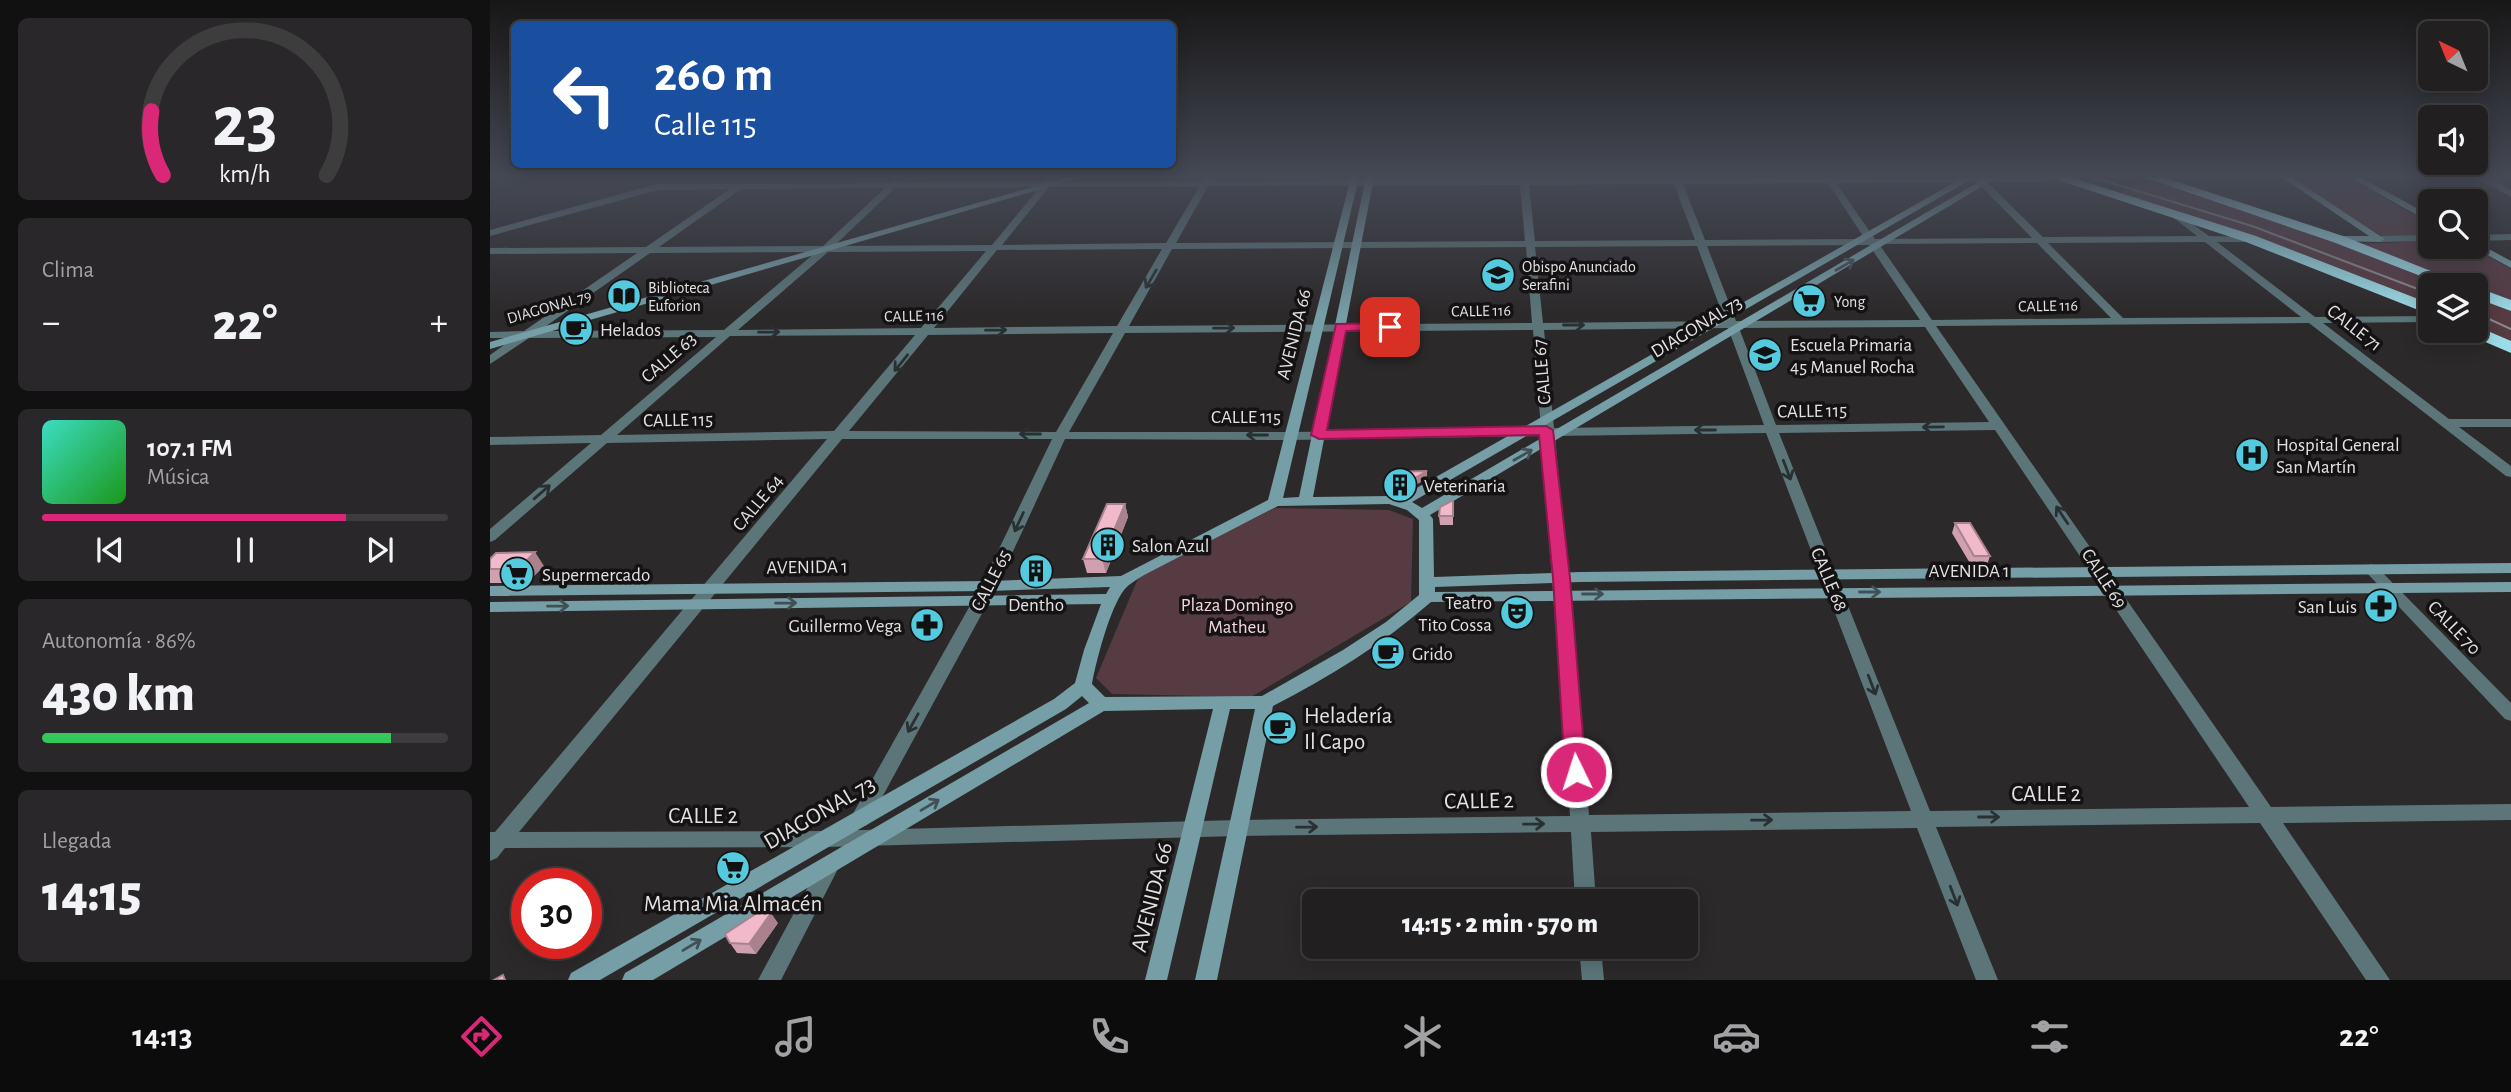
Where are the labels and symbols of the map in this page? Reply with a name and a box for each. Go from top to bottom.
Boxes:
north arrow [2418,21,2488,91]
school or university icon: Obispo Anunciado Serafini [1479,256,1517,294]
one-way arrow [1835,257,1855,271]
place label: Obispo Anunciado Serafini [1522,259,1636,293]
one-way arrow [1144,269,1158,289]
library icon: Biblioteca Euforion [605,277,643,315]
place label: Biblioteca Euforion [648,280,710,314]
supermarket icon: Yong [1790,282,1828,320]
street label: DIAGONAL 79 [505,287,593,327]
street label: AVENIDA 66 [1274,287,1315,382]
street label: DIAGONAL 73 [1648,293,1746,362]
place label: Yong [1834,294,1865,310]
pin [1360,297,1420,357]
street label: CALLE 116 [2018,297,2078,315]
street label: CALLE 71 [2323,301,2385,355]
street label: CALLE 116 [1451,302,1511,320]
street label: CALLE 116 [884,307,944,325]
cafe icon: Helados [557,310,595,348]
one-way arrow [1562,318,1585,332]
place label: Helados [600,321,661,340]
one-way arrow [1212,321,1235,335]
one-way arrow [984,323,1007,337]
one-way arrow [757,325,780,339]
street label: CALLE 63 [638,329,700,387]
school or university icon: Escuela Primaria 45 Manuel Rocha [1746,336,1784,374]
place label: Escuela Primaria 45 Manuel Rocha [1790,336,1915,377]
street label: CALLE 67 [1530,338,1555,405]
one-way arrow [893,353,909,371]
street label: CALLE 115 [1777,401,1847,422]
street label: CALLE 115 [1211,408,1281,427]
street label: CALLE 115 [643,410,713,431]
one-way arrow [1922,420,1945,434]
one-way arrow [1694,423,1717,437]
one-way arrow [1019,427,1042,441]
one-way arrow [1246,428,1269,442]
hospital icon: Hospital General San Martín [2233,436,2271,474]
place label: Hospital General San Martín [2276,436,2400,477]
one-way arrow [1512,447,1532,461]
one-way arrow [1782,459,1794,481]
building icon: Veterinaria [1381,466,1419,504]
street label: CALLE 64 [729,471,787,535]
place label: Veterinaria [1424,477,1506,496]
one-way arrow [532,485,550,501]
one-way arrow [2055,506,2070,525]
one-way arrow [1012,511,1025,532]
building icon: Salon Azul [1089,526,1127,564]
place label: Salon Azul [1132,537,1209,556]
street label: CALLE 68 [1807,545,1850,614]
street label: CALLE 69 [2078,546,2130,612]
street label: CALLE 65 [968,547,1015,614]
building icon: Dentho [1017,552,1055,590]
supermarket icon: Supermercado [498,555,536,593]
street label: AVENIDA 1 [766,557,848,578]
street label: AVENIDA 1 [1928,562,2010,581]
place label: Supermercado [542,566,650,585]
one-way arrow [1858,585,1881,599]
one-way arrow [1581,587,1604,601]
pharmacy icon: San Luis [2362,587,2400,625]
place label: Teatro Tito Cossa [1418,594,1492,635]
theatre icon: Teatro Tito Cossa [1498,594,1536,632]
place label: Dentho [1008,596,1064,615]
park label: Plaza Domingo Matheu [1181,596,1293,637]
one-way arrow [774,597,797,610]
street label: CALLE 70 [2424,597,2484,659]
place label: San Luis [2298,598,2357,617]
one-way arrow [546,600,569,613]
pharmacy icon: Guillermo Vega [908,606,946,644]
place label: Guillermo Vega [789,617,902,636]
cafe icon: Grido [1369,634,1407,672]
place label: Grido [1412,645,1453,664]
one-way arrow [1866,673,1879,695]
place label: Heladería Il Capo [1304,705,1392,754]
cafe icon: Heladería Il Capo [1261,709,1299,747]
one-way arrow [906,713,920,733]
position arrow [1539,735,1613,809]
street label: DIAGONAL 73 [760,772,879,854]
street label: CALLE 2 [2011,783,2081,806]
street label: CALLE 2 [1444,789,1514,814]
one-way arrow [920,797,940,811]
street label: CALLE 2 [668,805,738,828]
one-way arrow [1977,810,2000,824]
one-way arrow [1750,813,1773,827]
one-way arrow [1522,817,1545,831]
one-way arrow [1295,821,1318,834]
street label: AVENIDA 66 [1128,840,1177,954]
supermarket icon: Mama Mia Almacén [714,849,752,887]
speed limit sign: 30 [511,868,602,959]
one-way arrow [1949,885,1962,907]
place label: Mama Mia Almacén [644,893,822,916]
one-way arrow [682,938,702,952]

